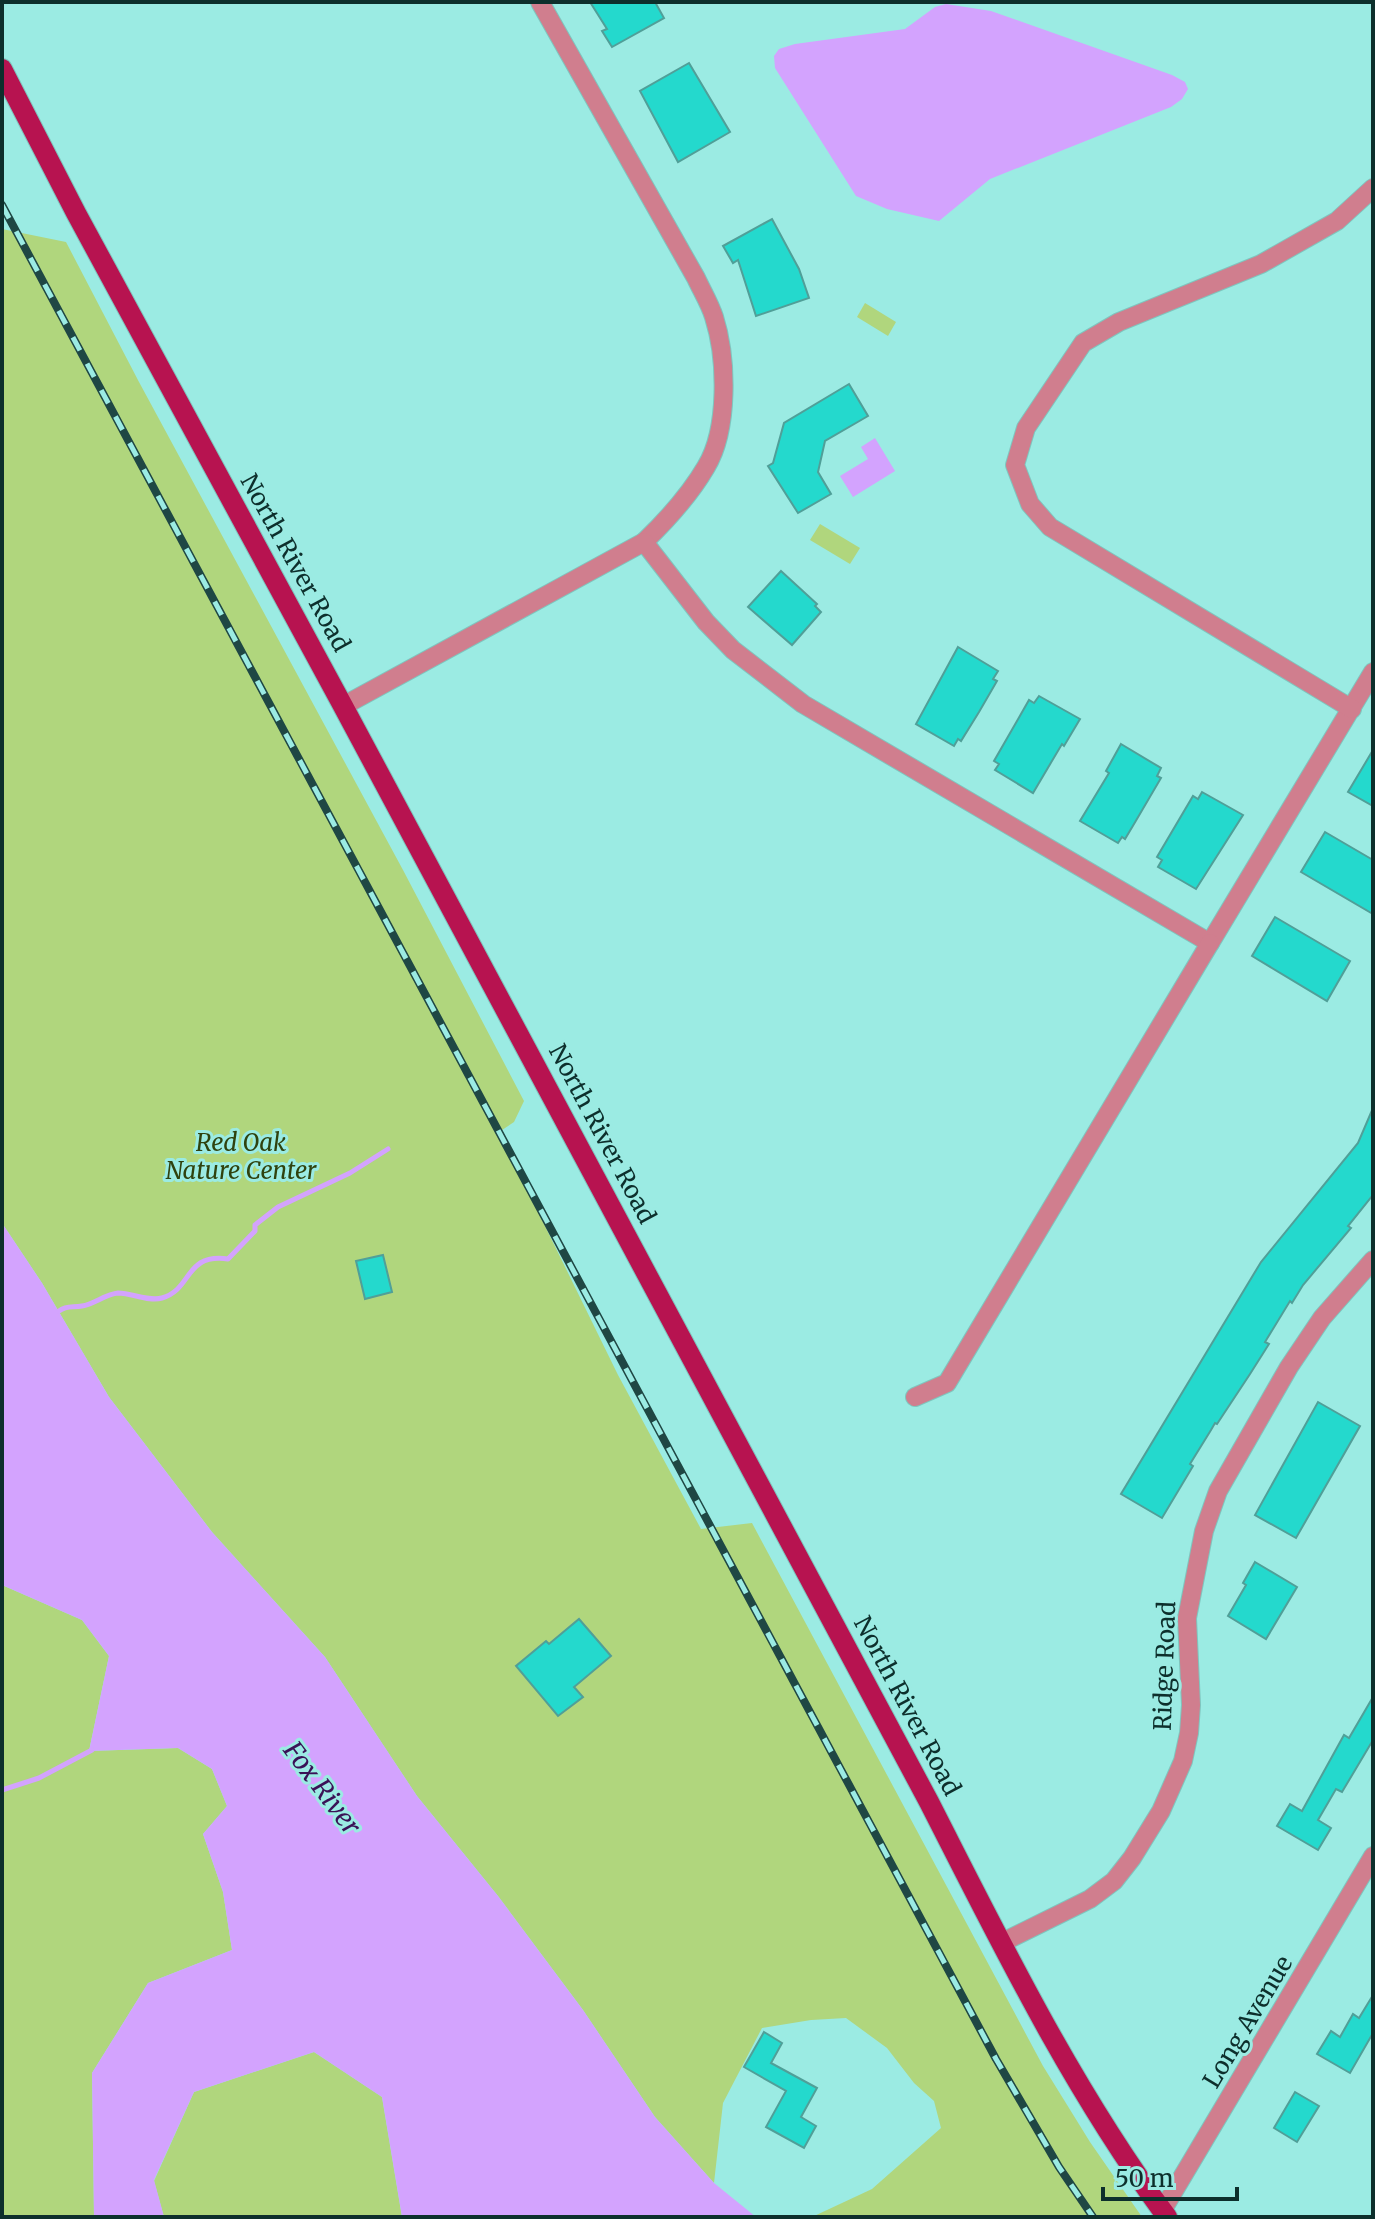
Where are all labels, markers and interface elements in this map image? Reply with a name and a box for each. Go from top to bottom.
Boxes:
street label: North River Road [234,468,357,657]
street label: North River Road [542,1039,663,1229]
park label: Red Oak Nature Center [165,1127,318,1186]
street label: Ridge Road [1147,1601,1182,1731]
street label: North River Road [847,1611,968,1801]
water label: Fox River [276,1734,368,1841]
street label: Long Avenue [1196,1950,1299,2094]
scale bar [1103,2151,1237,2201]
text: 50 m [1115,2163,1174,2194]

